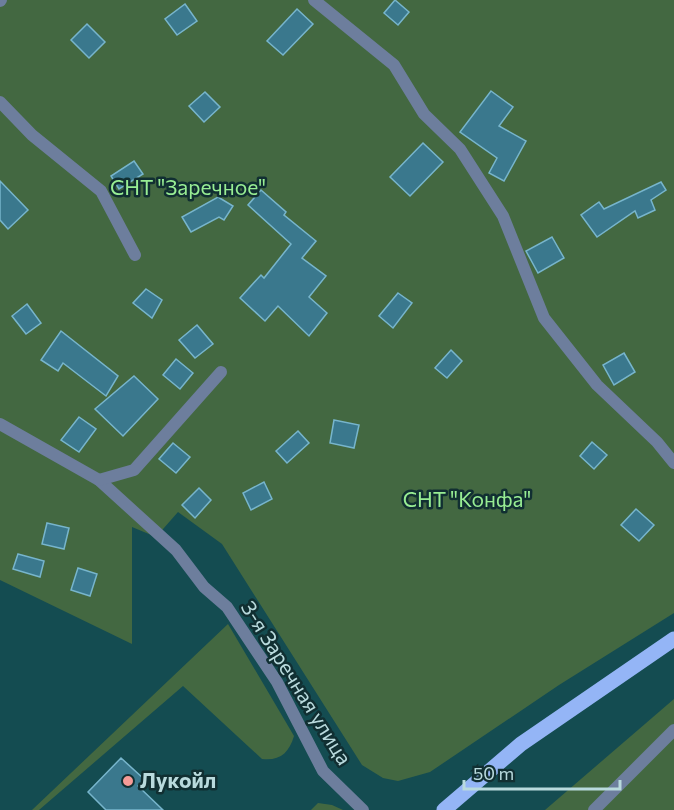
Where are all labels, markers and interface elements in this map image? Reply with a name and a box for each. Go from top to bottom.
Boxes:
park label: СНТ "Заречное" [110,174,266,199]
park label: СНТ "Конфа" [403,486,531,511]
street label: 3-я Заречная улица [237,596,358,769]
scale bar [464,753,620,791]
text: 50 m [473,762,514,784]
place label: Лукойл [140,767,216,792]
marker: Лукойл [121,774,135,788]

